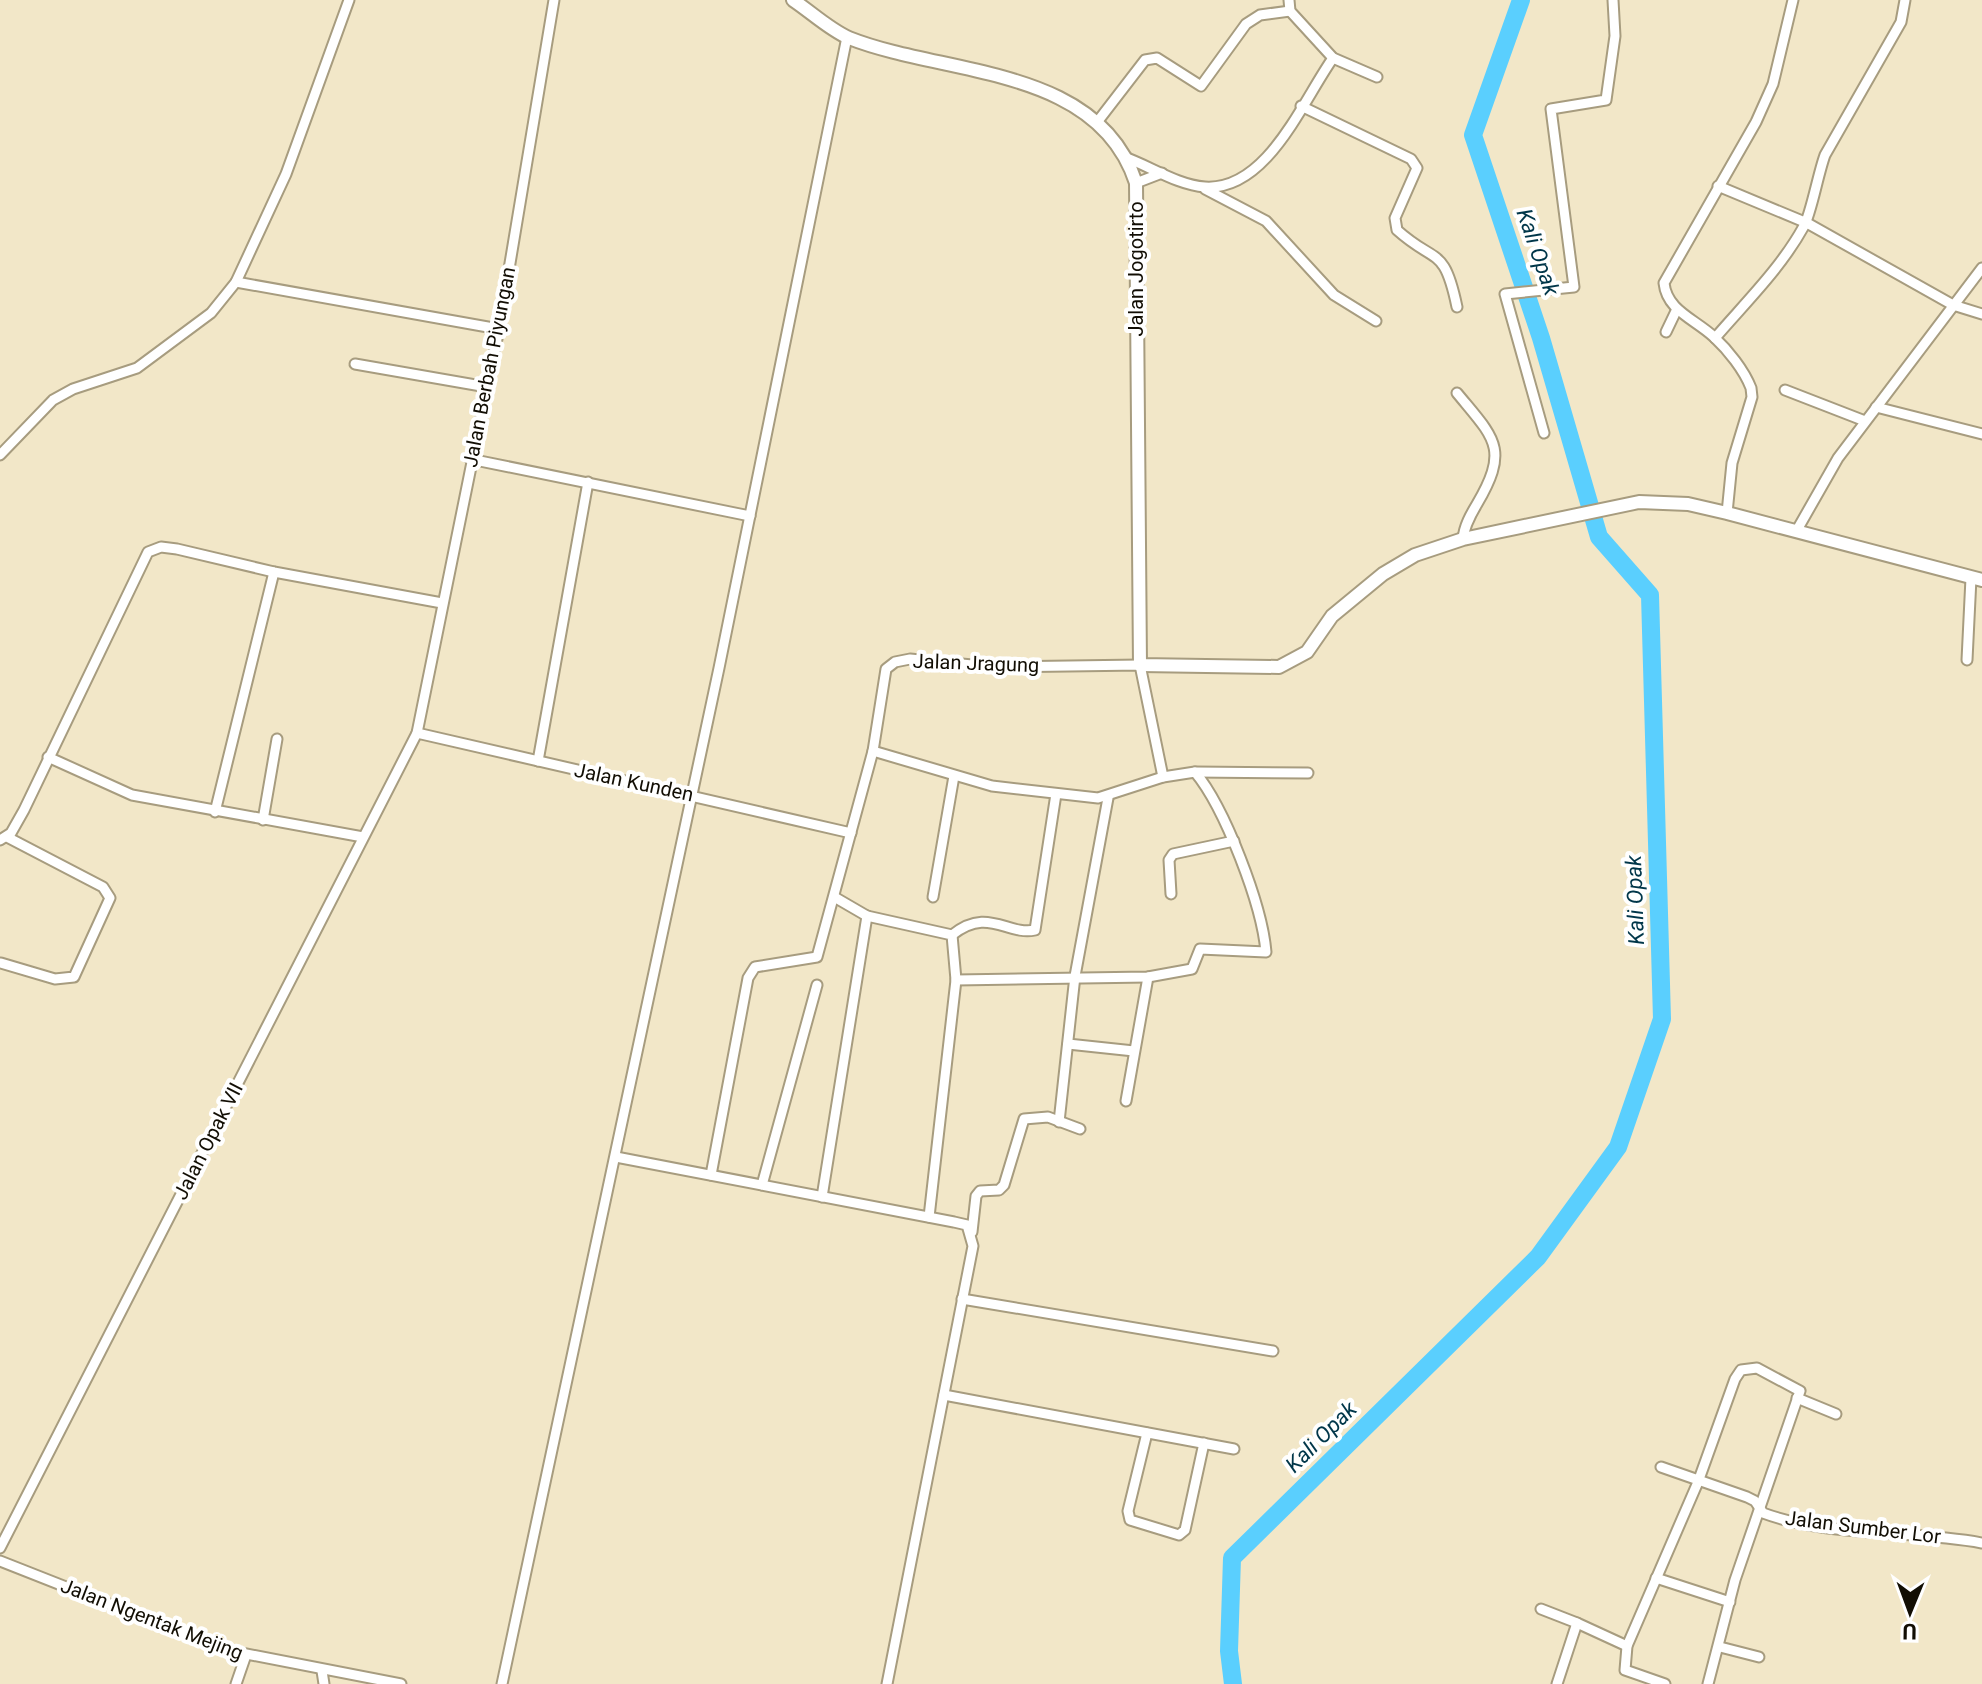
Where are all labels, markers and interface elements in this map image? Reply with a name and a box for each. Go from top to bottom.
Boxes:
street label: Jalan Jogotirto [1124,201,1148,337]
water label: Kali Opak [1512,205,1565,300]
street label: Jalan Berbah Piyungan [458,265,520,469]
street label: Jalan Jragung [912,649,1040,677]
street label: Jalan Kunden [572,758,696,806]
water label: Kali Opak [1621,853,1649,945]
street label: Jalan Opak VII [168,1078,248,1204]
water label: Kali Opak [1280,1396,1362,1478]
street label: Jalan Sumber Lor [1784,1506,1942,1548]
north arrow [1870,1572,1950,1652]
street label: Jalan Ngentak Mejing [57,1573,247,1665]
text: U [1902,1619,1917,1644]

